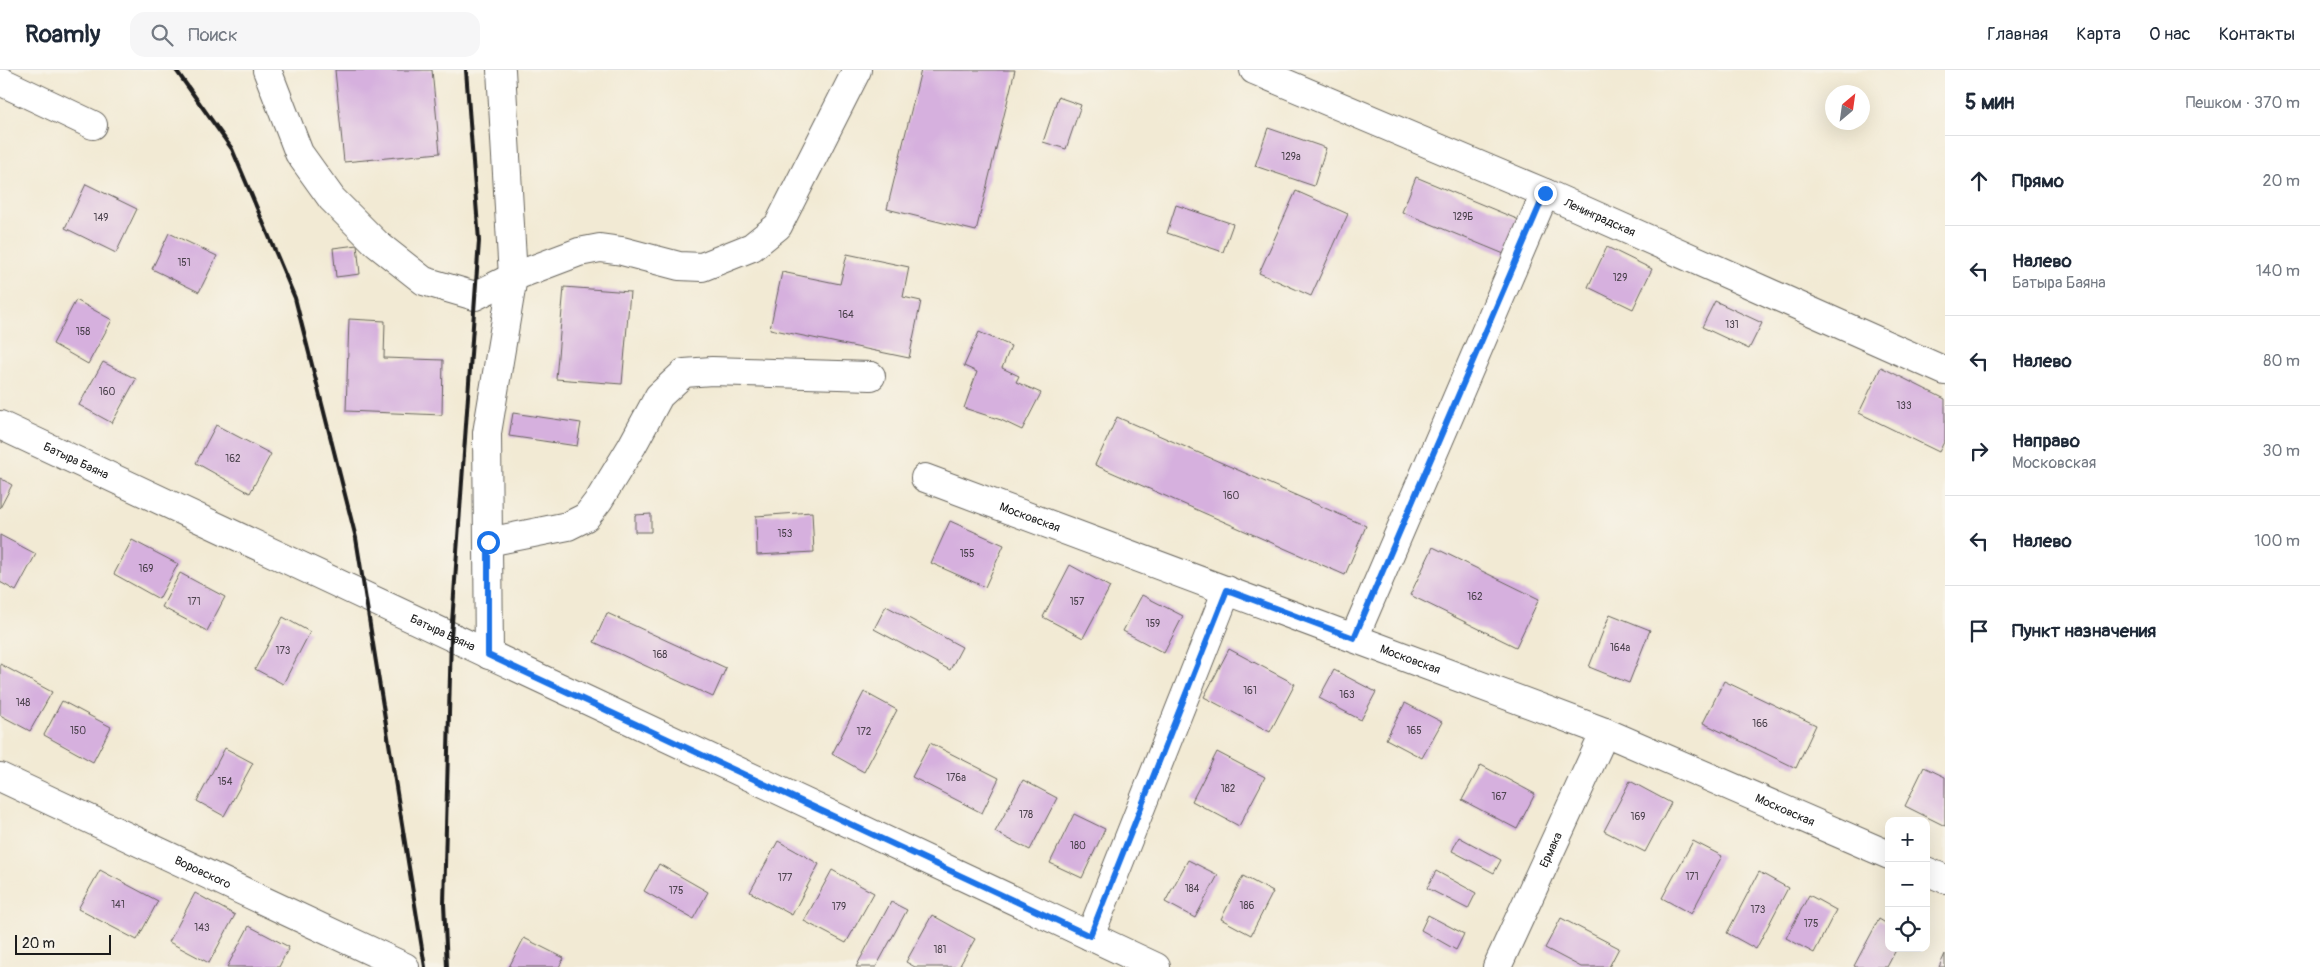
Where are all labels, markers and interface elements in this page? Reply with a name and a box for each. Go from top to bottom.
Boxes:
search box [130,12,480,57]
text: Roamly [25,20,100,49]
icon: search [148,21,176,49]
text: Поиск [188,23,238,47]
text: Главная [1987,23,2048,46]
text: Карта [2076,23,2121,46]
text: О нас [2149,23,2191,46]
text: Контакты [2219,23,2295,46]
north arrow [1825,85,1870,130]
text: 5 мин [1965,89,2015,116]
text: Пешком · 370 m [2186,93,2300,113]
house number: 129а [1281,151,1301,163]
icon: ahead [1965,167,1993,195]
text: Прямо [2012,169,2064,193]
text: 20 m [2262,171,2300,191]
route end [1534,182,1557,205]
street label: Ленинградская [1561,195,1638,240]
house number: 129Б [1453,211,1473,223]
house number: 149 [94,212,108,224]
text: Налево [2012,249,2072,273]
house number: 151 [177,257,191,269]
icon: left [1965,257,1993,285]
text: 140 m [2256,261,2300,281]
house number: 129 [1613,272,1627,284]
text: Батыра Баяна [2012,273,2106,293]
house number: 164 [838,309,854,321]
house number: 131 [1725,319,1739,331]
house number: 158 [76,326,90,338]
icon: left [1965,347,1993,375]
text: Налево [2012,349,2072,373]
text: 80 m [2263,351,2300,371]
house number: 160 [99,386,115,398]
house number: 133 [1896,400,1912,412]
text: Направо [2012,429,2080,453]
icon: right [1965,437,1993,465]
street label: Батыра Баяна [41,439,111,483]
text: 30 m [2262,441,2300,461]
house number: 162 [225,453,241,465]
text: Московская [2012,453,2096,473]
house number: 160 [1223,490,1239,502]
street label: Московская [998,499,1063,535]
icon: left [1965,527,1993,555]
house number: 153 [778,528,793,540]
text: Налево [2012,529,2072,553]
route start [477,531,500,554]
text: 100 m [2254,531,2300,551]
house number: 155 [960,548,974,560]
house number: 169 [139,563,153,575]
house number: 162 [1467,591,1483,603]
house number: 171 [187,596,201,608]
house number: 157 [1070,596,1085,608]
street label: Батыра Баяна [408,611,478,655]
icon: arrive [1965,617,1993,645]
house number: 159 [1146,618,1160,630]
text: Пункт назначения [2012,619,2156,643]
street label: Московская [1378,641,1443,677]
house number: 164а [1610,642,1630,654]
house number: 173 [276,645,291,657]
house number: 168 [653,649,667,661]
house number: 161 [1243,685,1257,697]
house number: 163 [1339,689,1355,701]
house number: 148 [16,697,30,709]
house number: 166 [1752,718,1768,730]
house number: 150 [70,725,86,737]
house number: 165 [1406,725,1422,737]
house number: 172 [857,726,872,738]
house number: 176а [946,772,966,784]
house number: 154 [217,776,233,788]
house number: 182 [1221,783,1236,795]
street label: Московская [1753,790,1817,830]
house number: 167 [1492,791,1507,803]
house number: 178 [1019,809,1033,821]
house number: 169 [1631,811,1645,823]
map controls [1885,817,1930,952]
button: + [1885,817,1930,862]
street label: Ермака [1536,829,1566,870]
house number: 180 [1070,840,1086,852]
street label: Воровского [172,852,234,892]
button: − [1885,862,1930,907]
house number: 171 [1685,871,1699,883]
house number: 177 [778,872,793,884]
house number: 184 [1185,883,1200,895]
house number: 175 [669,885,683,897]
house number: 141 [111,899,125,911]
house number: 186 [1240,900,1255,912]
house number: 179 [832,901,846,913]
house number: 173 [1751,904,1766,916]
button: locate [1885,907,1930,952]
house number: 175 [1804,918,1818,930]
house number: 143 [194,922,210,934]
scale bar [15,932,111,955]
text: 20 m [22,935,55,952]
house number: 181 [934,944,947,956]

